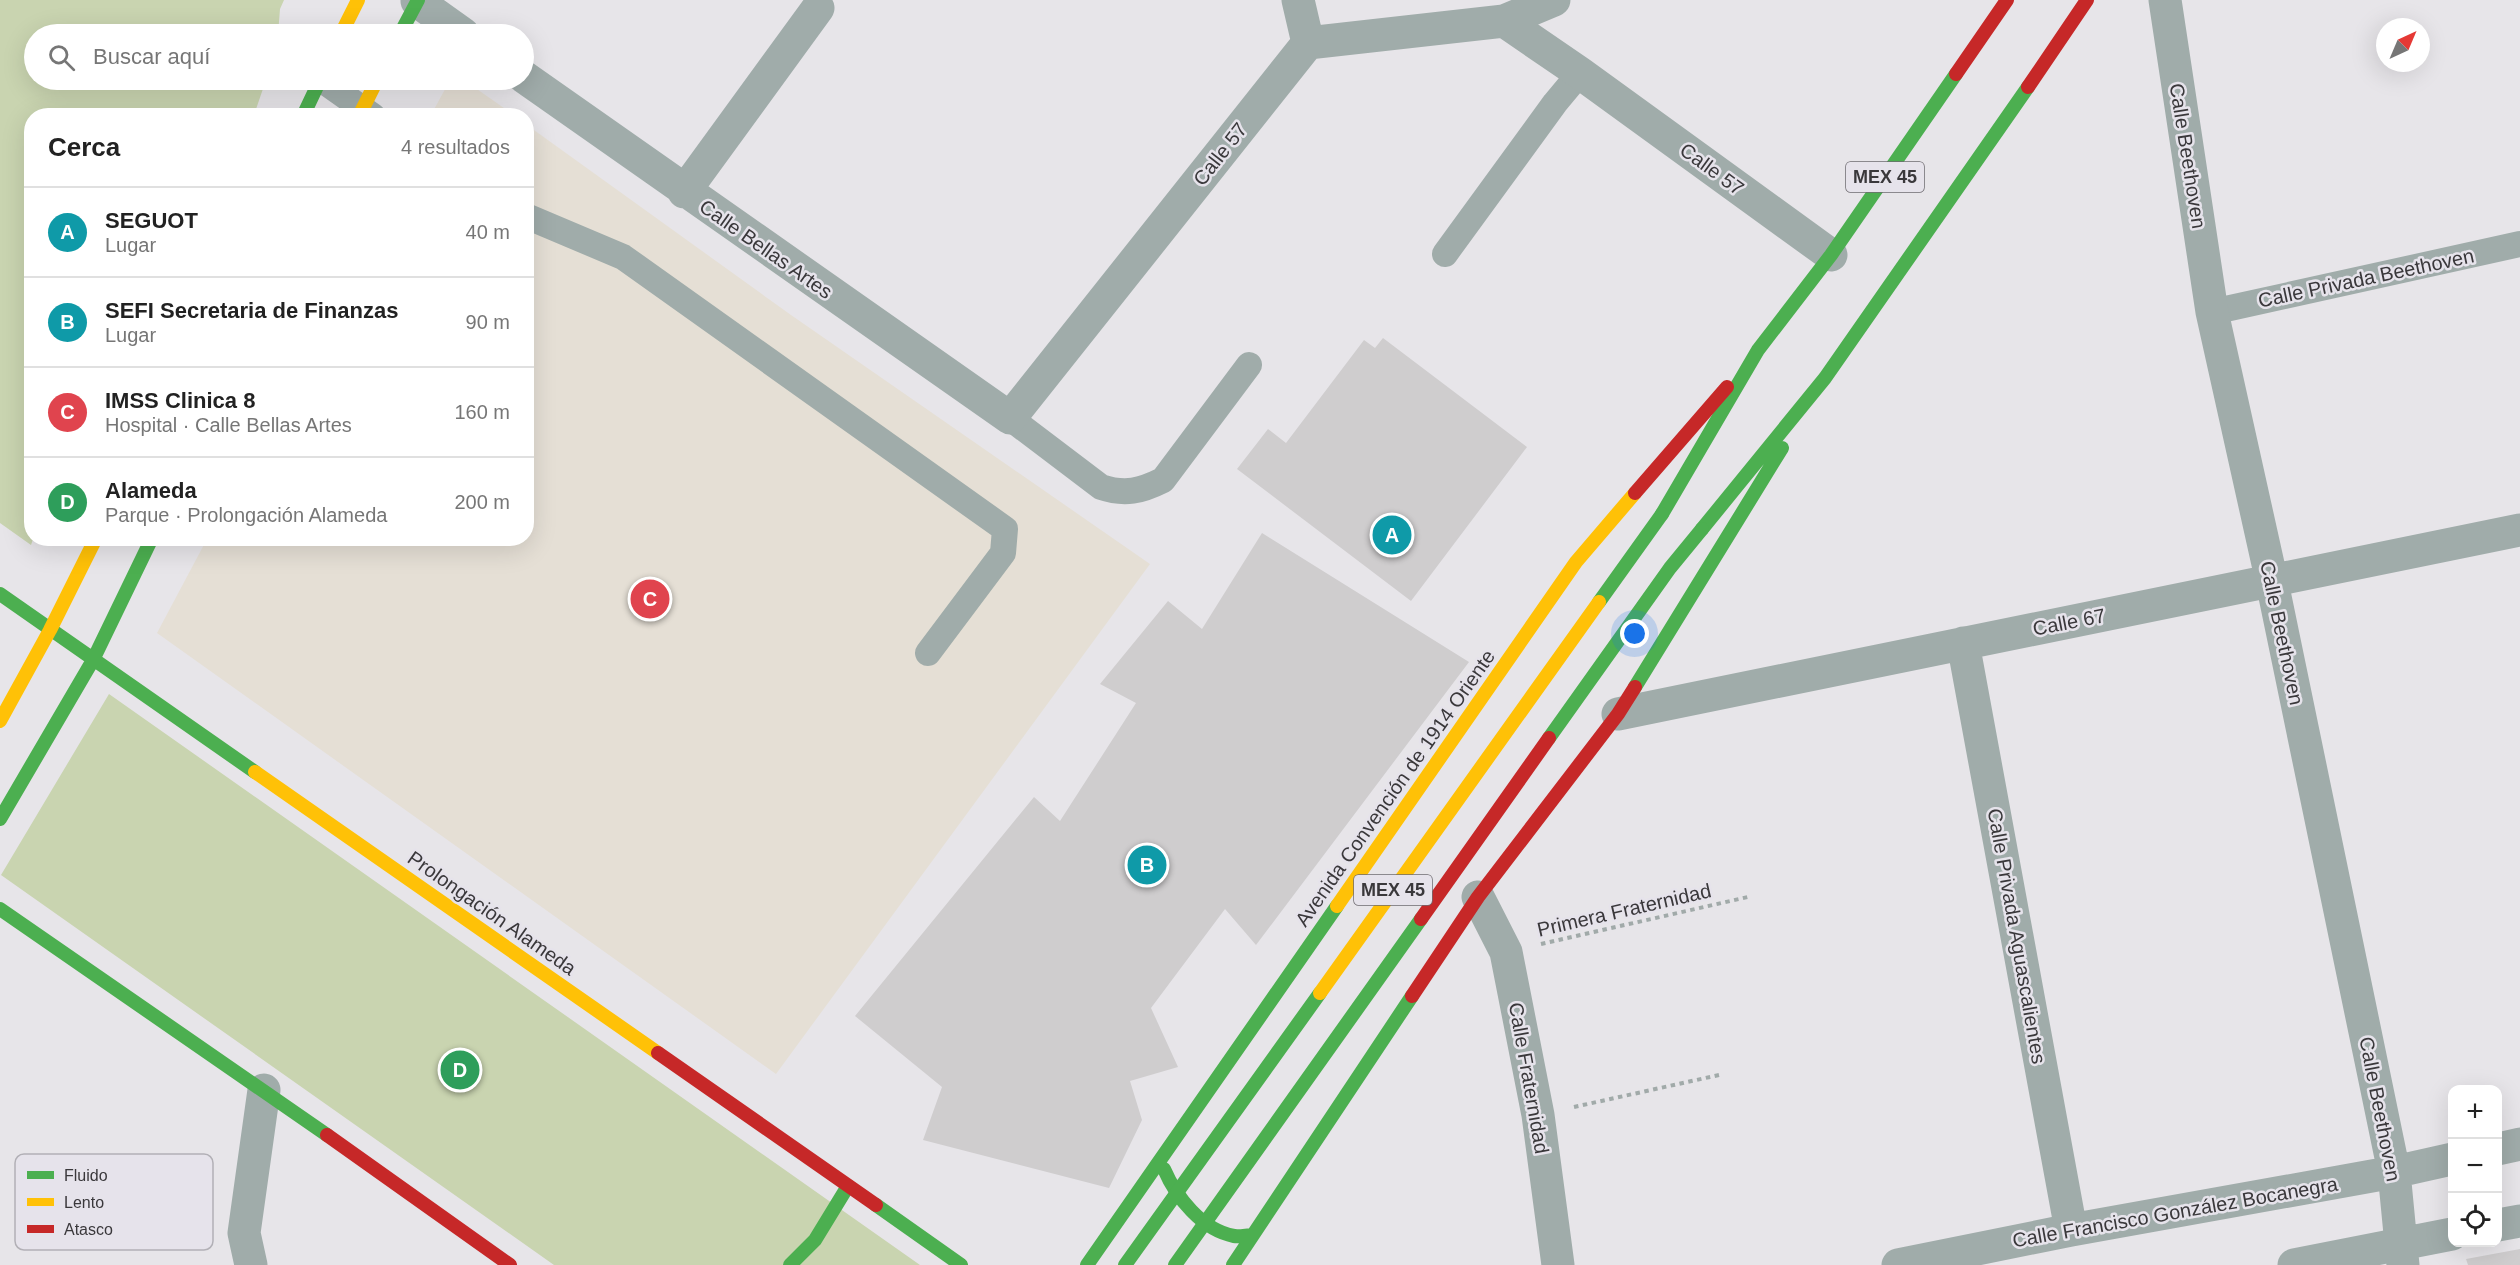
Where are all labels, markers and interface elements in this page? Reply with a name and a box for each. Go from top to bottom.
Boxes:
north arrow [2376,18,2430,72]
search box [24,24,534,90]
icon: search [45,41,78,74]
text: Buscar aquí [93,44,210,69]
street label: Calle Beethoven [2166,82,2210,230]
street label: Calle 57 [1189,118,1251,190]
text: Cerca [48,132,120,162]
text: 4 resultados [401,136,510,158]
street label: Calle 57 [1676,139,1748,199]
road number: MEX 45 [1846,162,1924,192]
street label: Calle Bellas Artes [695,195,837,303]
text: SEGUOT [105,208,198,233]
text: A [60,221,75,243]
text: 40 m [466,221,510,243]
text: Lugar [105,234,156,256]
street label: Calle Privada Beethoven [2256,244,2476,312]
text: SEFI Secretaria de Finanzas [105,298,398,323]
text: B [60,311,75,333]
text: 90 m [466,311,510,333]
text: Lugar [105,324,156,346]
text: IMSS Clinica 8 [105,388,255,413]
text: C [60,401,75,423]
text: 160 m [454,401,510,423]
text: Hospital · Calle Bellas Artes [105,414,352,436]
text: Alameda [105,478,197,503]
text: D [60,491,75,513]
text: 200 m [454,491,510,513]
text: Parque · Prolongación Alameda [105,504,387,526]
pin: A [1372,512,1412,558]
street label: Calle Beethoven [2256,559,2308,707]
pin: C [630,576,670,622]
street label: Calle 67 [2031,604,2107,640]
your location [1620,619,1649,648]
street label: Avenida Convención de 1914 Oriente [1291,646,1499,930]
street label: Calle Privada Aguascalientes [1984,807,2050,1065]
pin: B [1128,842,1166,888]
street label: Prolongación Alameda [404,847,581,980]
road number: MEX 45 [1354,875,1432,905]
street label: Primera Fraternidad [1535,879,1713,941]
street label: Calle Fraternidad [1505,1001,1553,1155]
street label: Calle Beethoven [2355,1035,2405,1183]
pin: D [440,1048,480,1092]
map controls [2448,1085,2502,1247]
button: + [2448,1085,2502,1139]
button: − [2448,1139,2502,1193]
legend [15,1154,213,1250]
text: Fluido [64,1167,108,1184]
street label: Calle Francisco González Bocanegra [2011,1172,2340,1251]
button: locate [2448,1193,2502,1247]
text: Lento [64,1194,104,1211]
text: Atasco [64,1221,113,1238]

